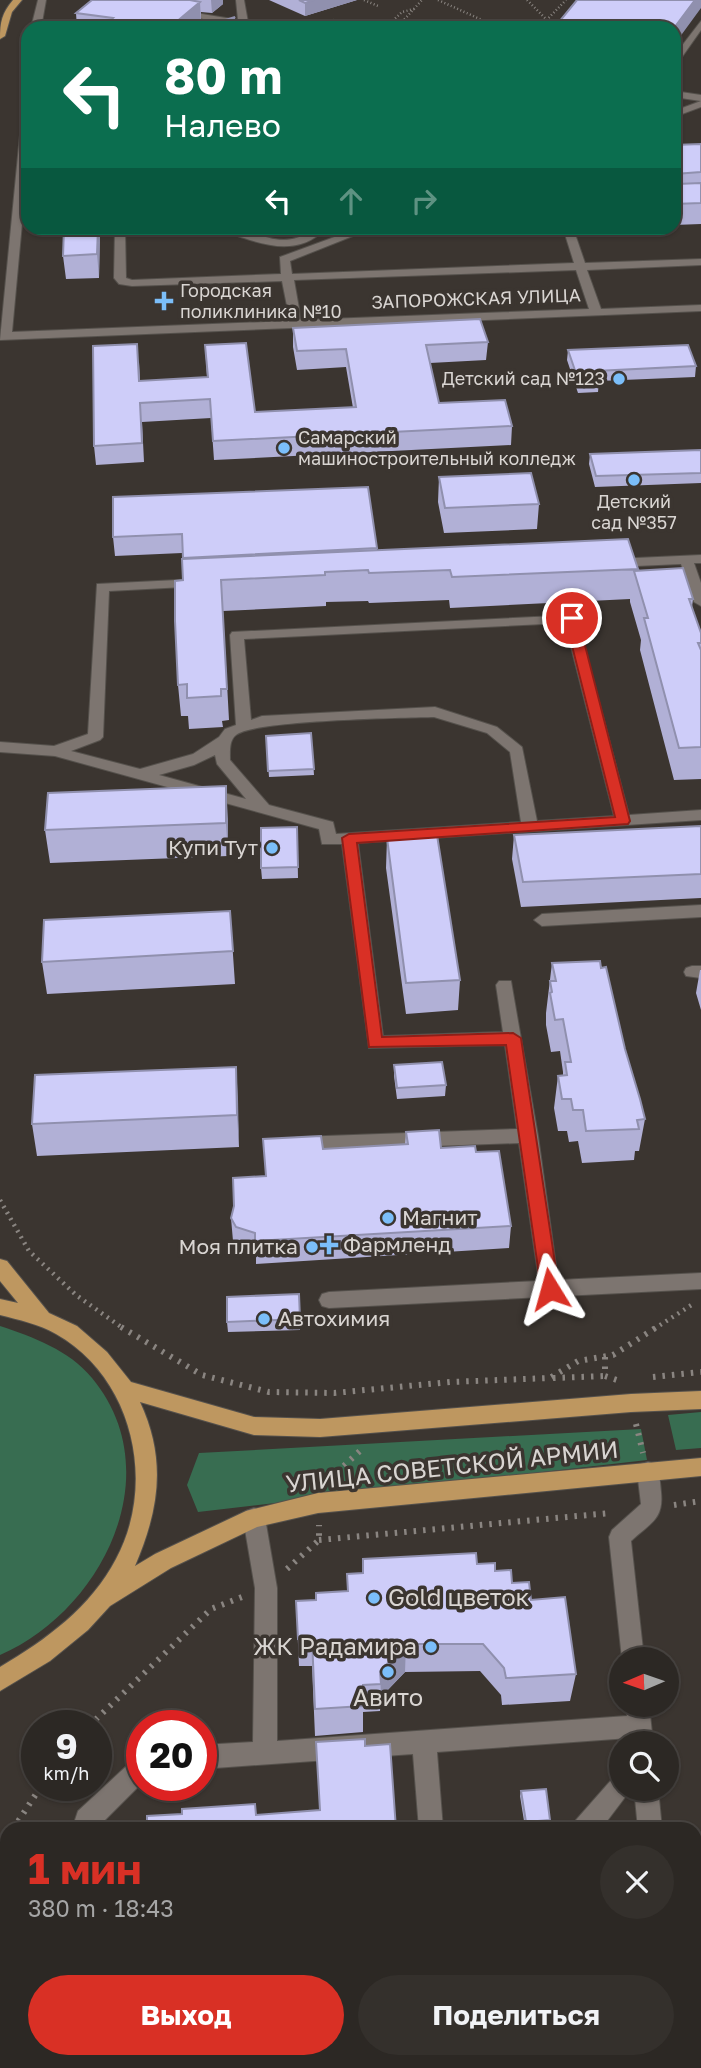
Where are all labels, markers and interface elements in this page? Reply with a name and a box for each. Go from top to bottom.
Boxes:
text: 80 m [164,46,282,105]
icon: left [49,49,140,140]
text: Налево [164,106,281,144]
icon: left [259,182,297,220]
icon: ahead [332,182,370,220]
icon: right [405,182,443,220]
place label: Городская поликлиника №10 [180,279,342,322]
street label: ЗАПОРОЖСКАЯ УЛИЦА [371,283,581,313]
marker: Городская поликлиника №10 [154,291,174,311]
place label: Детский сад №123 [442,367,605,389]
marker: Детский сад №123 [611,371,627,387]
place label: Самарский машиностроительный колледж [298,426,576,469]
marker: Самарский машиностроительный колледж [276,440,292,456]
marker: Детский сад №357 [626,472,642,488]
place label: Детский сад №357 [591,490,677,533]
pin [542,588,602,648]
icon: arrive [553,599,591,637]
place label: Купи Тут [168,834,258,860]
marker: Купи Тут [264,840,280,856]
place label: Магнит [402,1204,478,1230]
marker: Магнит [380,1210,396,1226]
place label: Фармленд [343,1231,451,1257]
place label: Моя плитка [178,1233,298,1259]
marker: Фармленд [321,1237,337,1253]
marker: Моя плитка [304,1239,320,1255]
position arrow [513,1252,587,1326]
place label: Автохимия [278,1305,390,1331]
marker: Автохимия [256,1311,272,1327]
street label: УЛИЦА СОВЕТСКОЙ АРМИИ [284,1434,620,1497]
place label: Gold цветок [388,1582,530,1611]
marker: Gold цветок [366,1590,382,1606]
place label: ЖК Радамира [253,1631,417,1660]
marker: ЖК Радамира [423,1639,439,1655]
north arrow [609,1647,679,1717]
map controls [609,1647,679,1801]
marker: Авито [380,1664,396,1680]
place label: Авито [353,1682,423,1711]
speed limit sign: 20 [126,1710,217,1801]
text: 9 [55,1725,78,1767]
button: search [609,1731,679,1801]
text: km/h [44,1762,89,1784]
text: 1 мин [28,1843,142,1893]
button: close [600,1845,674,1919]
text: 380 m · 18:43 [28,1894,174,1922]
button: Выход [28,1975,344,2055]
button: Поделиться [358,1975,674,2055]

